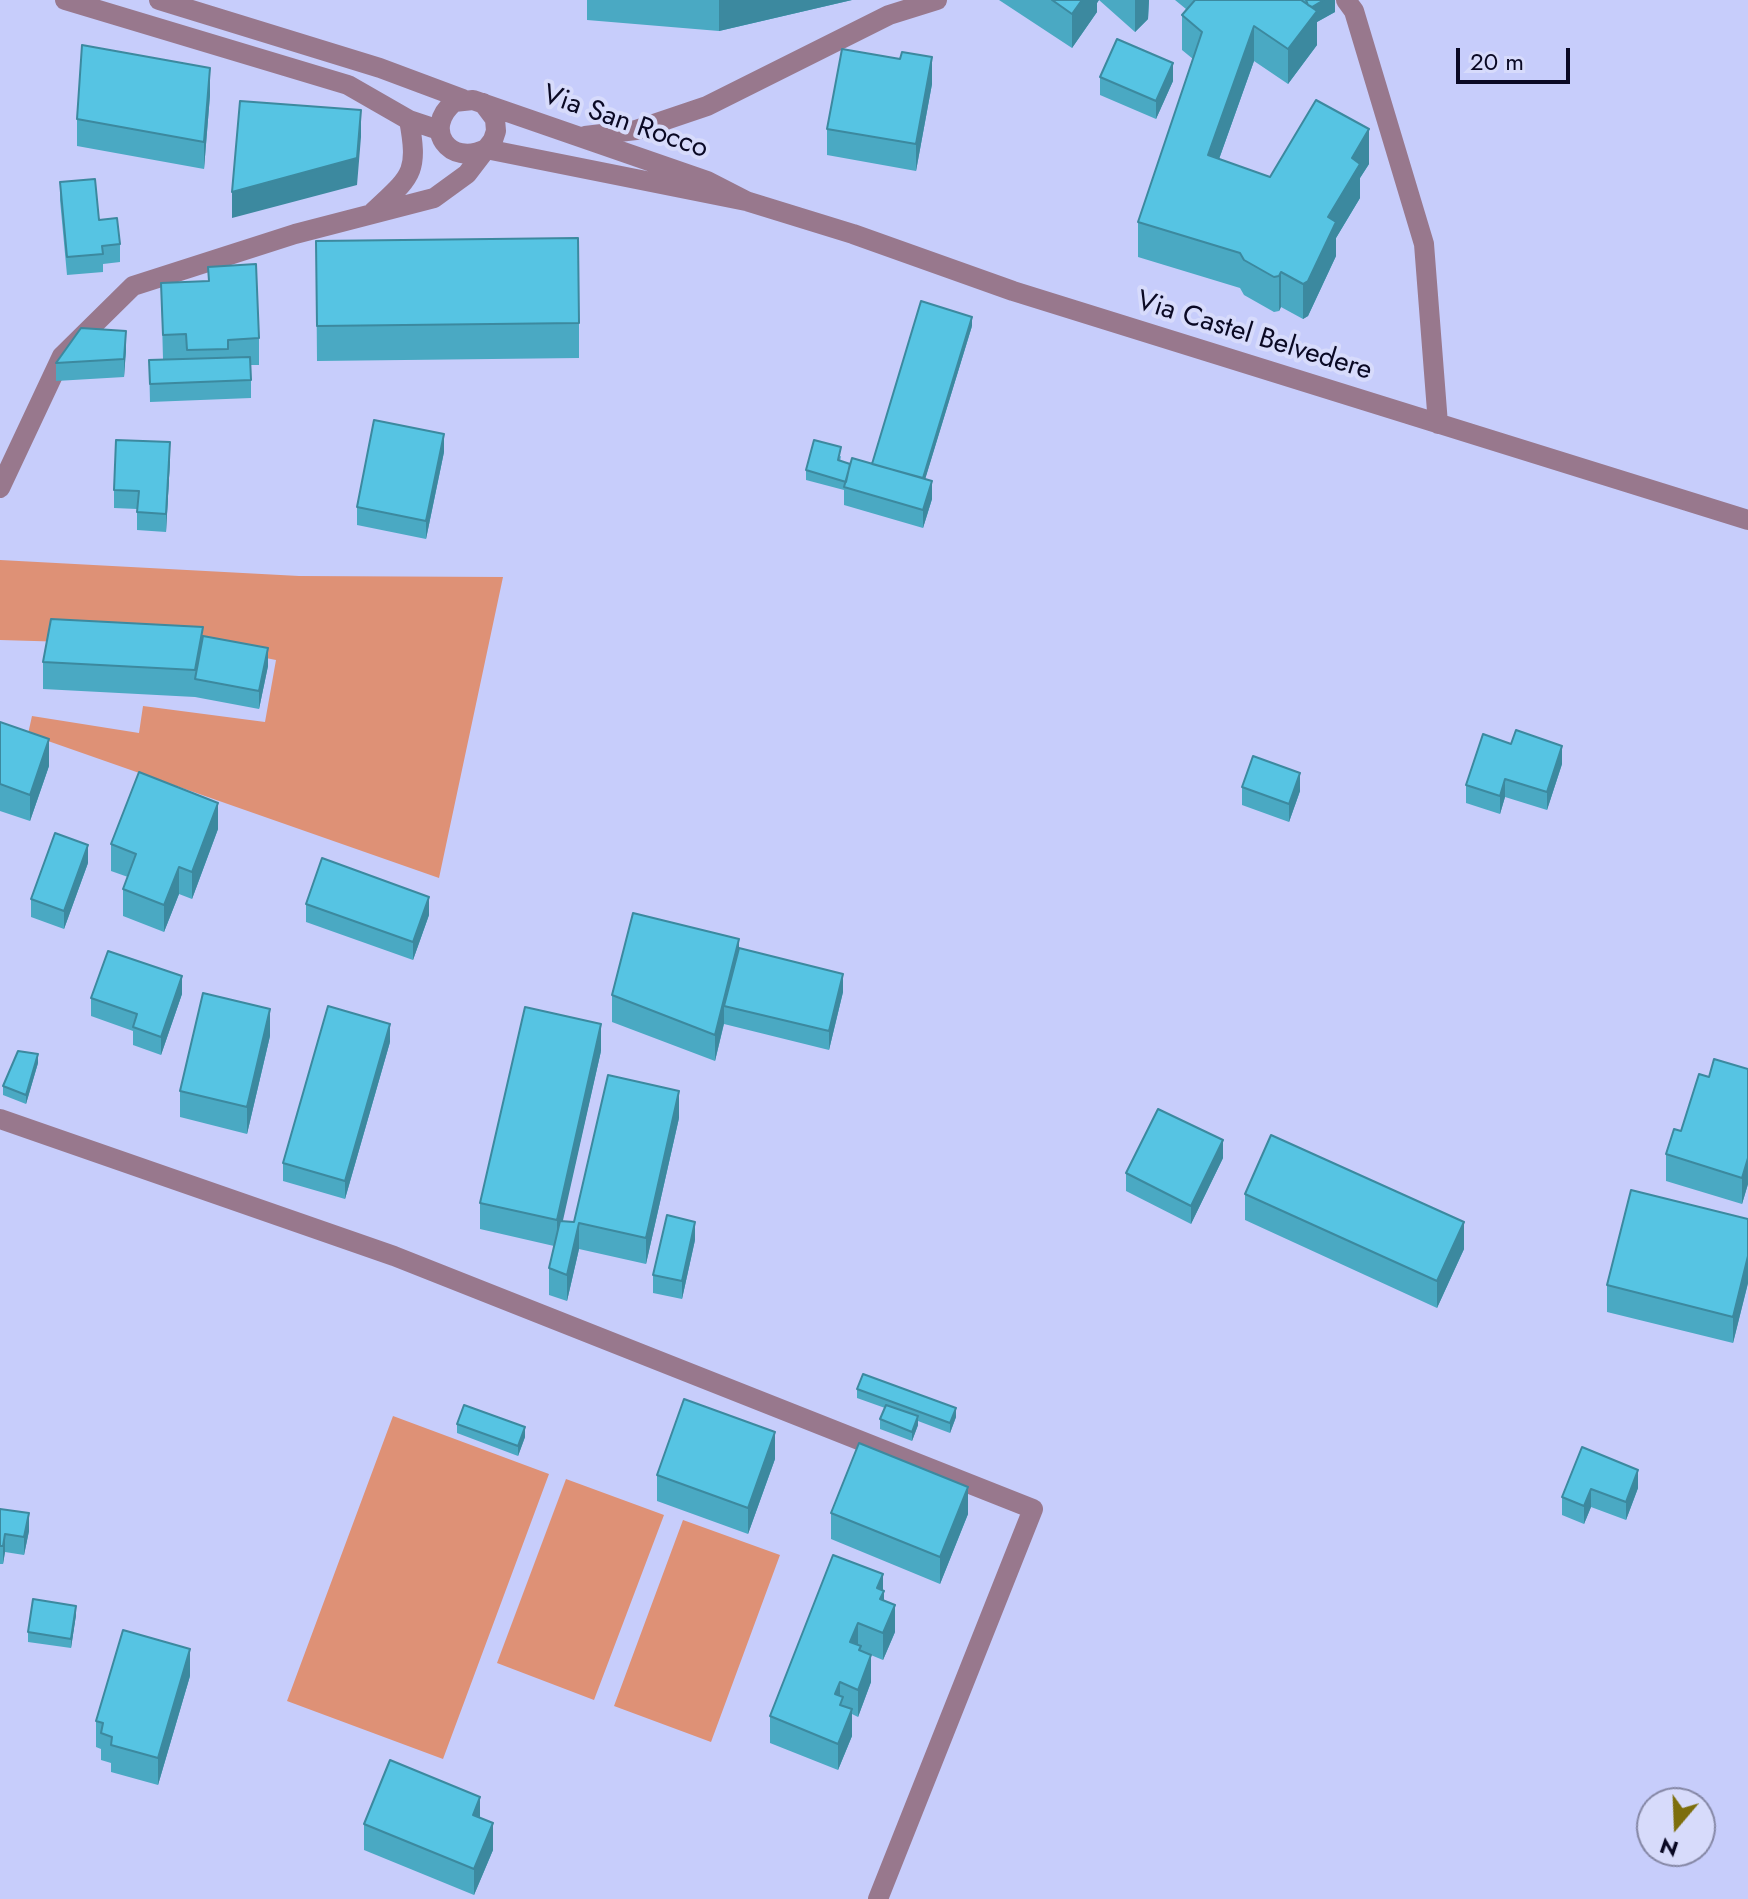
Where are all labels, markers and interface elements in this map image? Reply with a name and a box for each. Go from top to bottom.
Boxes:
scale bar [1460,32,1574,82]
text: 20 m [1470,44,1524,79]
street label: Via San Rocco [538,79,712,167]
street label: Via Castel Belvedere [1132,285,1376,389]
north arrow [1636,1787,1716,1867]
text: N [1655,1830,1682,1866]

